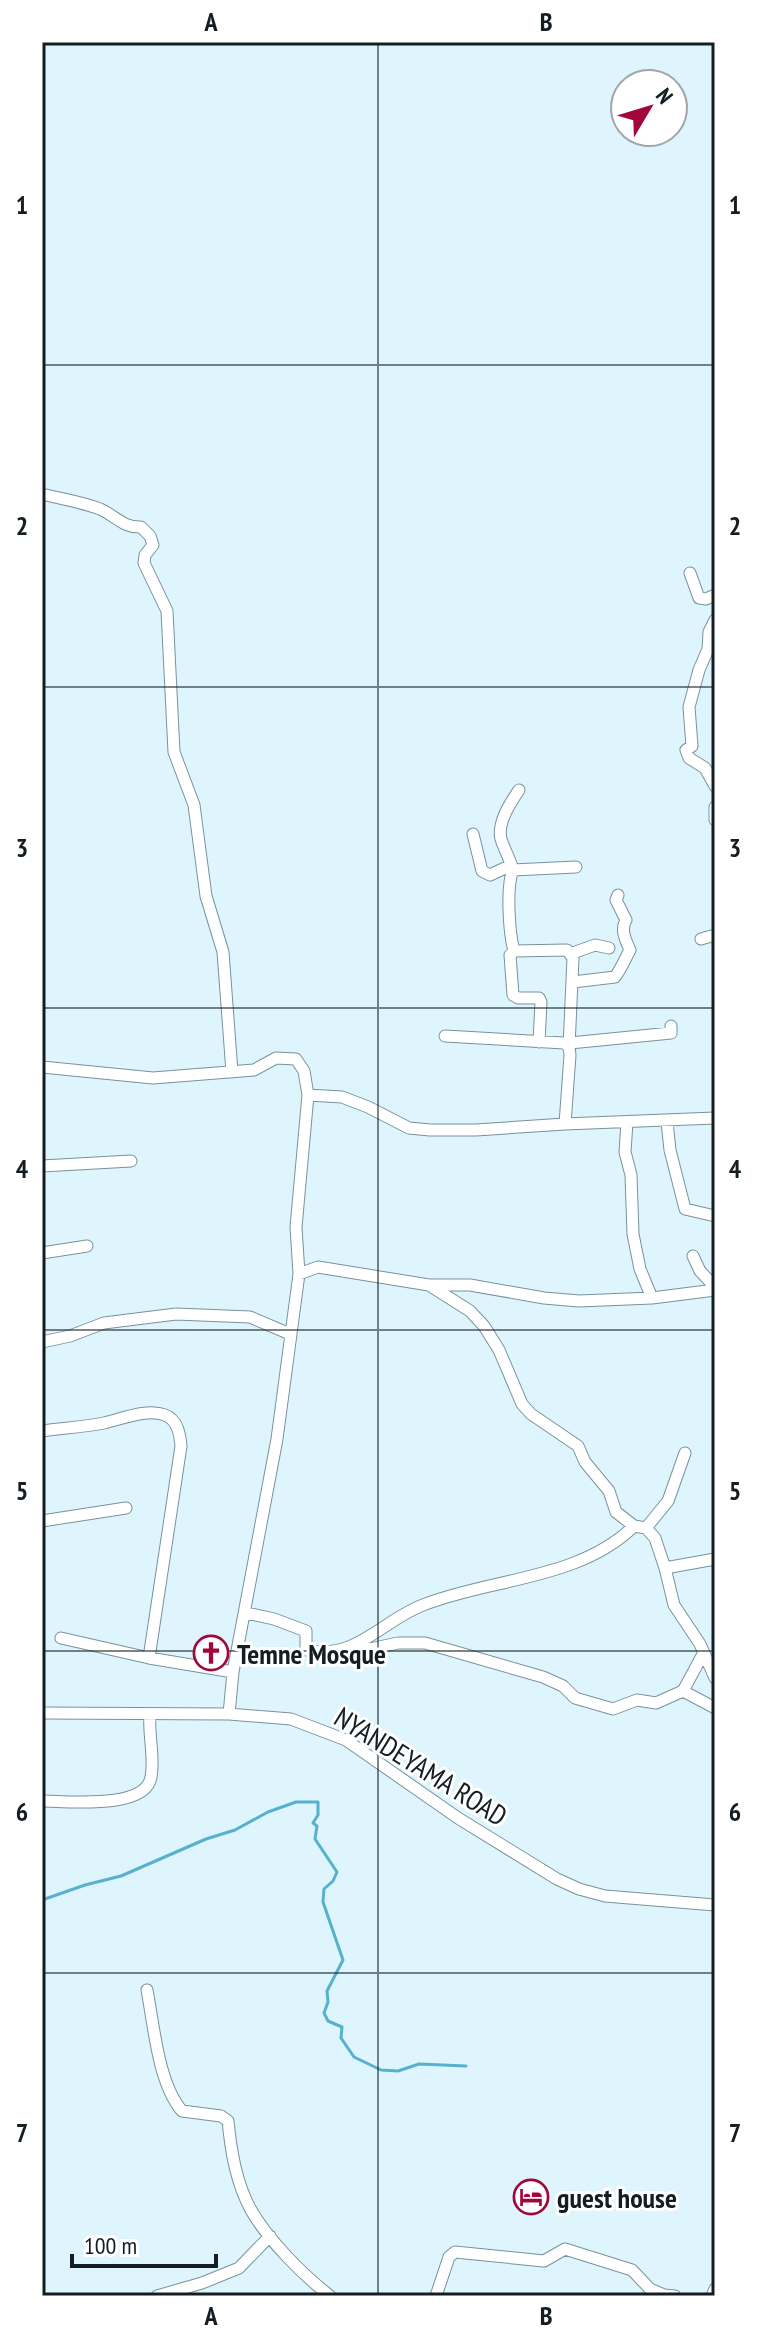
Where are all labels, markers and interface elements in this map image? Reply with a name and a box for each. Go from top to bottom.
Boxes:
text: A [203,5,218,38]
text: B [540,5,553,38]
north arrow [609,68,689,148]
text: N [650,82,679,109]
text: 1 [16,188,28,221]
text: 1 [729,188,741,221]
text: 2 [16,509,28,542]
text: 2 [729,509,741,542]
text: 3 [16,831,28,864]
text: 3 [729,831,741,864]
text: 4 [16,1152,29,1185]
text: 4 [729,1152,742,1185]
text: 5 [16,1474,28,1507]
text: 5 [729,1474,741,1507]
church icon: Temne Mosque [192,1634,230,1672]
place label: Temne Mosque [237,1635,386,1672]
street label: NYANDEYAMA ROAD [328,1698,514,1834]
text: 6 [16,1795,28,1828]
text: 6 [729,1795,741,1828]
text: 7 [16,2116,28,2149]
text: 7 [729,2116,741,2149]
hotel icon: guest house [512,2178,550,2216]
place label: guest house [557,2179,677,2216]
scale bar [72,2218,216,2268]
text: 100 m [84,2230,137,2261]
text: A [203,2299,218,2332]
text: B [540,2299,553,2332]

